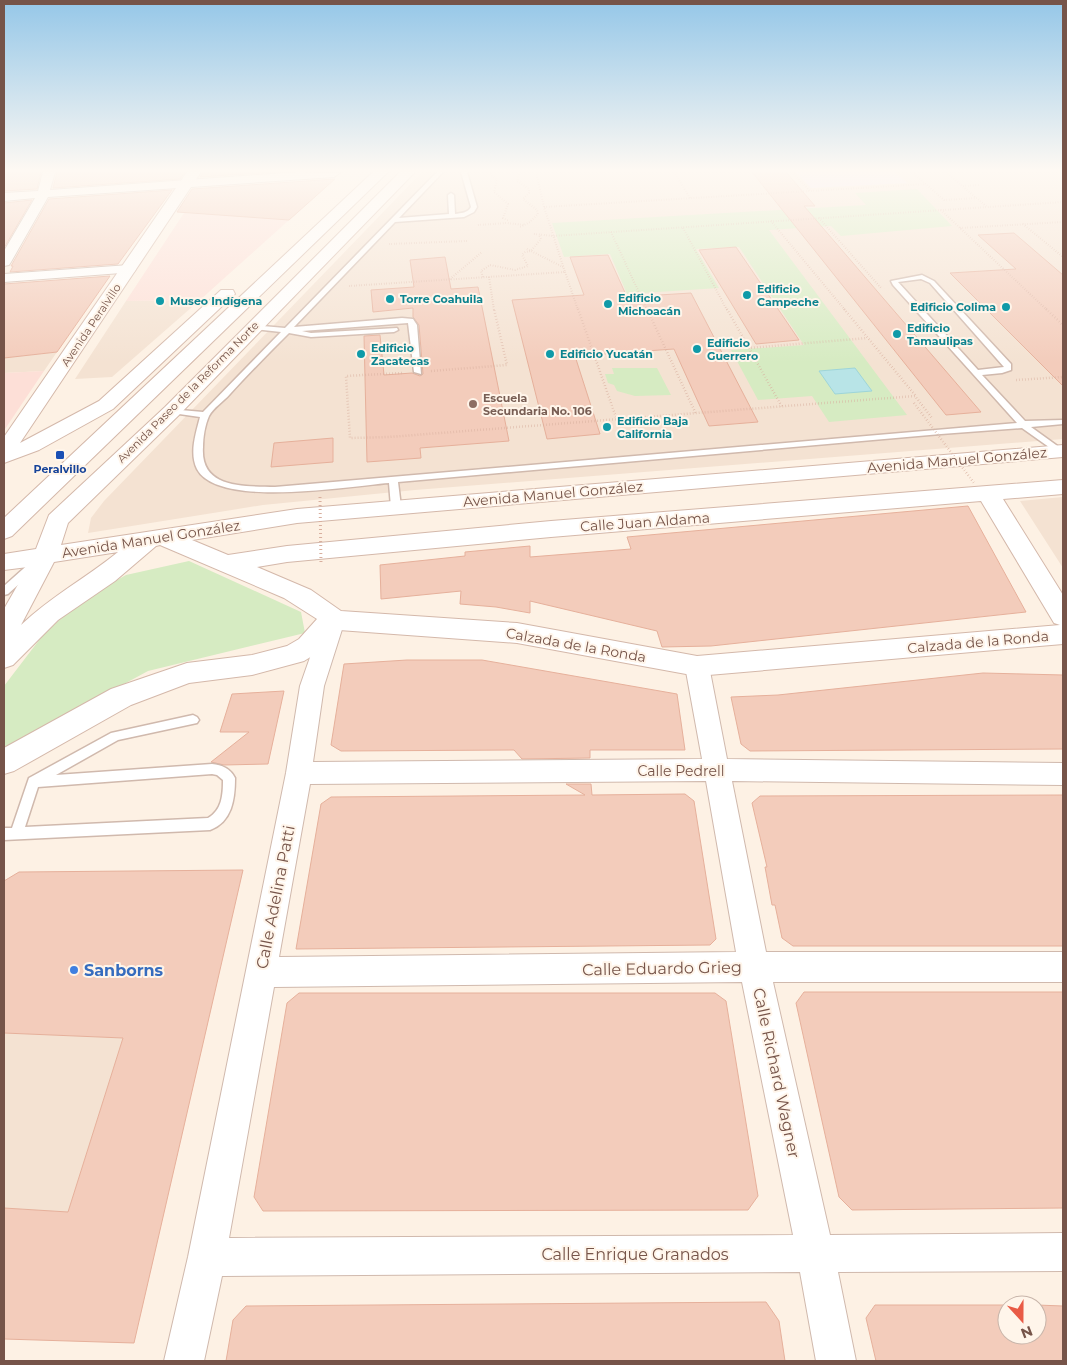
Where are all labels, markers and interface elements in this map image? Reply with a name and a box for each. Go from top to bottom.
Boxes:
street label: Avenida Peralvillo [58,281,124,369]
place label: Edificio Campeche [757,282,819,309]
marker: Edificio Campeche [741,289,753,301]
place label: Edificio Michoacán [618,291,681,318]
place label: Torre Coahuila [400,292,483,306]
marker: Torre Coahuila [384,293,396,305]
place label: Museo Indígena [170,294,263,308]
marker: Museo Indígena [154,295,166,307]
marker: Edificio Michoacán [602,298,614,310]
place label: Edificio Colima [910,300,996,314]
marker: Edificio Colima [1000,301,1012,313]
street label: Avenida Paseo de la Reforma Norte [114,318,262,466]
place label: Edificio Tamaulipas [907,321,973,348]
marker: Edificio Tamaulipas [891,328,903,340]
place label: Edificio Guerrero [707,336,758,363]
place label: Edificio Zacatecas [371,341,429,368]
marker: Edificio Guerrero [691,343,703,355]
place label: Edificio Yucatán [560,347,653,361]
marker: Edificio Zacatecas [355,348,367,360]
marker: Edificio Yucatán [544,348,556,360]
place label: Escuela Secundaria No. 106 [483,391,592,418]
marker: Escuela Secundaria No. 106 [467,398,479,410]
place label: Edificio Baja California [617,414,689,441]
marker: Edificio Baja California [601,421,613,433]
street label: Avenida Manuel González [866,443,1048,477]
marker: Peralvillo [54,449,66,461]
place label: Peralvillo [34,462,87,476]
street label: Avenida Manuel González [462,477,644,511]
street label: Calle Juan Aldama [579,508,711,536]
street label: Avenida Manuel González [61,516,241,562]
street label: Calzada de la Ronda [504,624,648,666]
street label: Calzada de la Ronda [906,627,1050,657]
street label: Calle Pedrell [638,762,724,780]
street label: Calle Adelina Patti [252,824,299,970]
street label: Calle Eduardo Grieg [582,958,742,979]
place label: Sanborns [84,961,164,980]
marker: Sanborns [68,964,80,976]
street label: Calle Richard Wagner [749,986,804,1160]
street label: Calle Enrique Granados [541,1245,729,1264]
north arrow [997,1295,1047,1345]
text: N [1018,1322,1035,1343]

